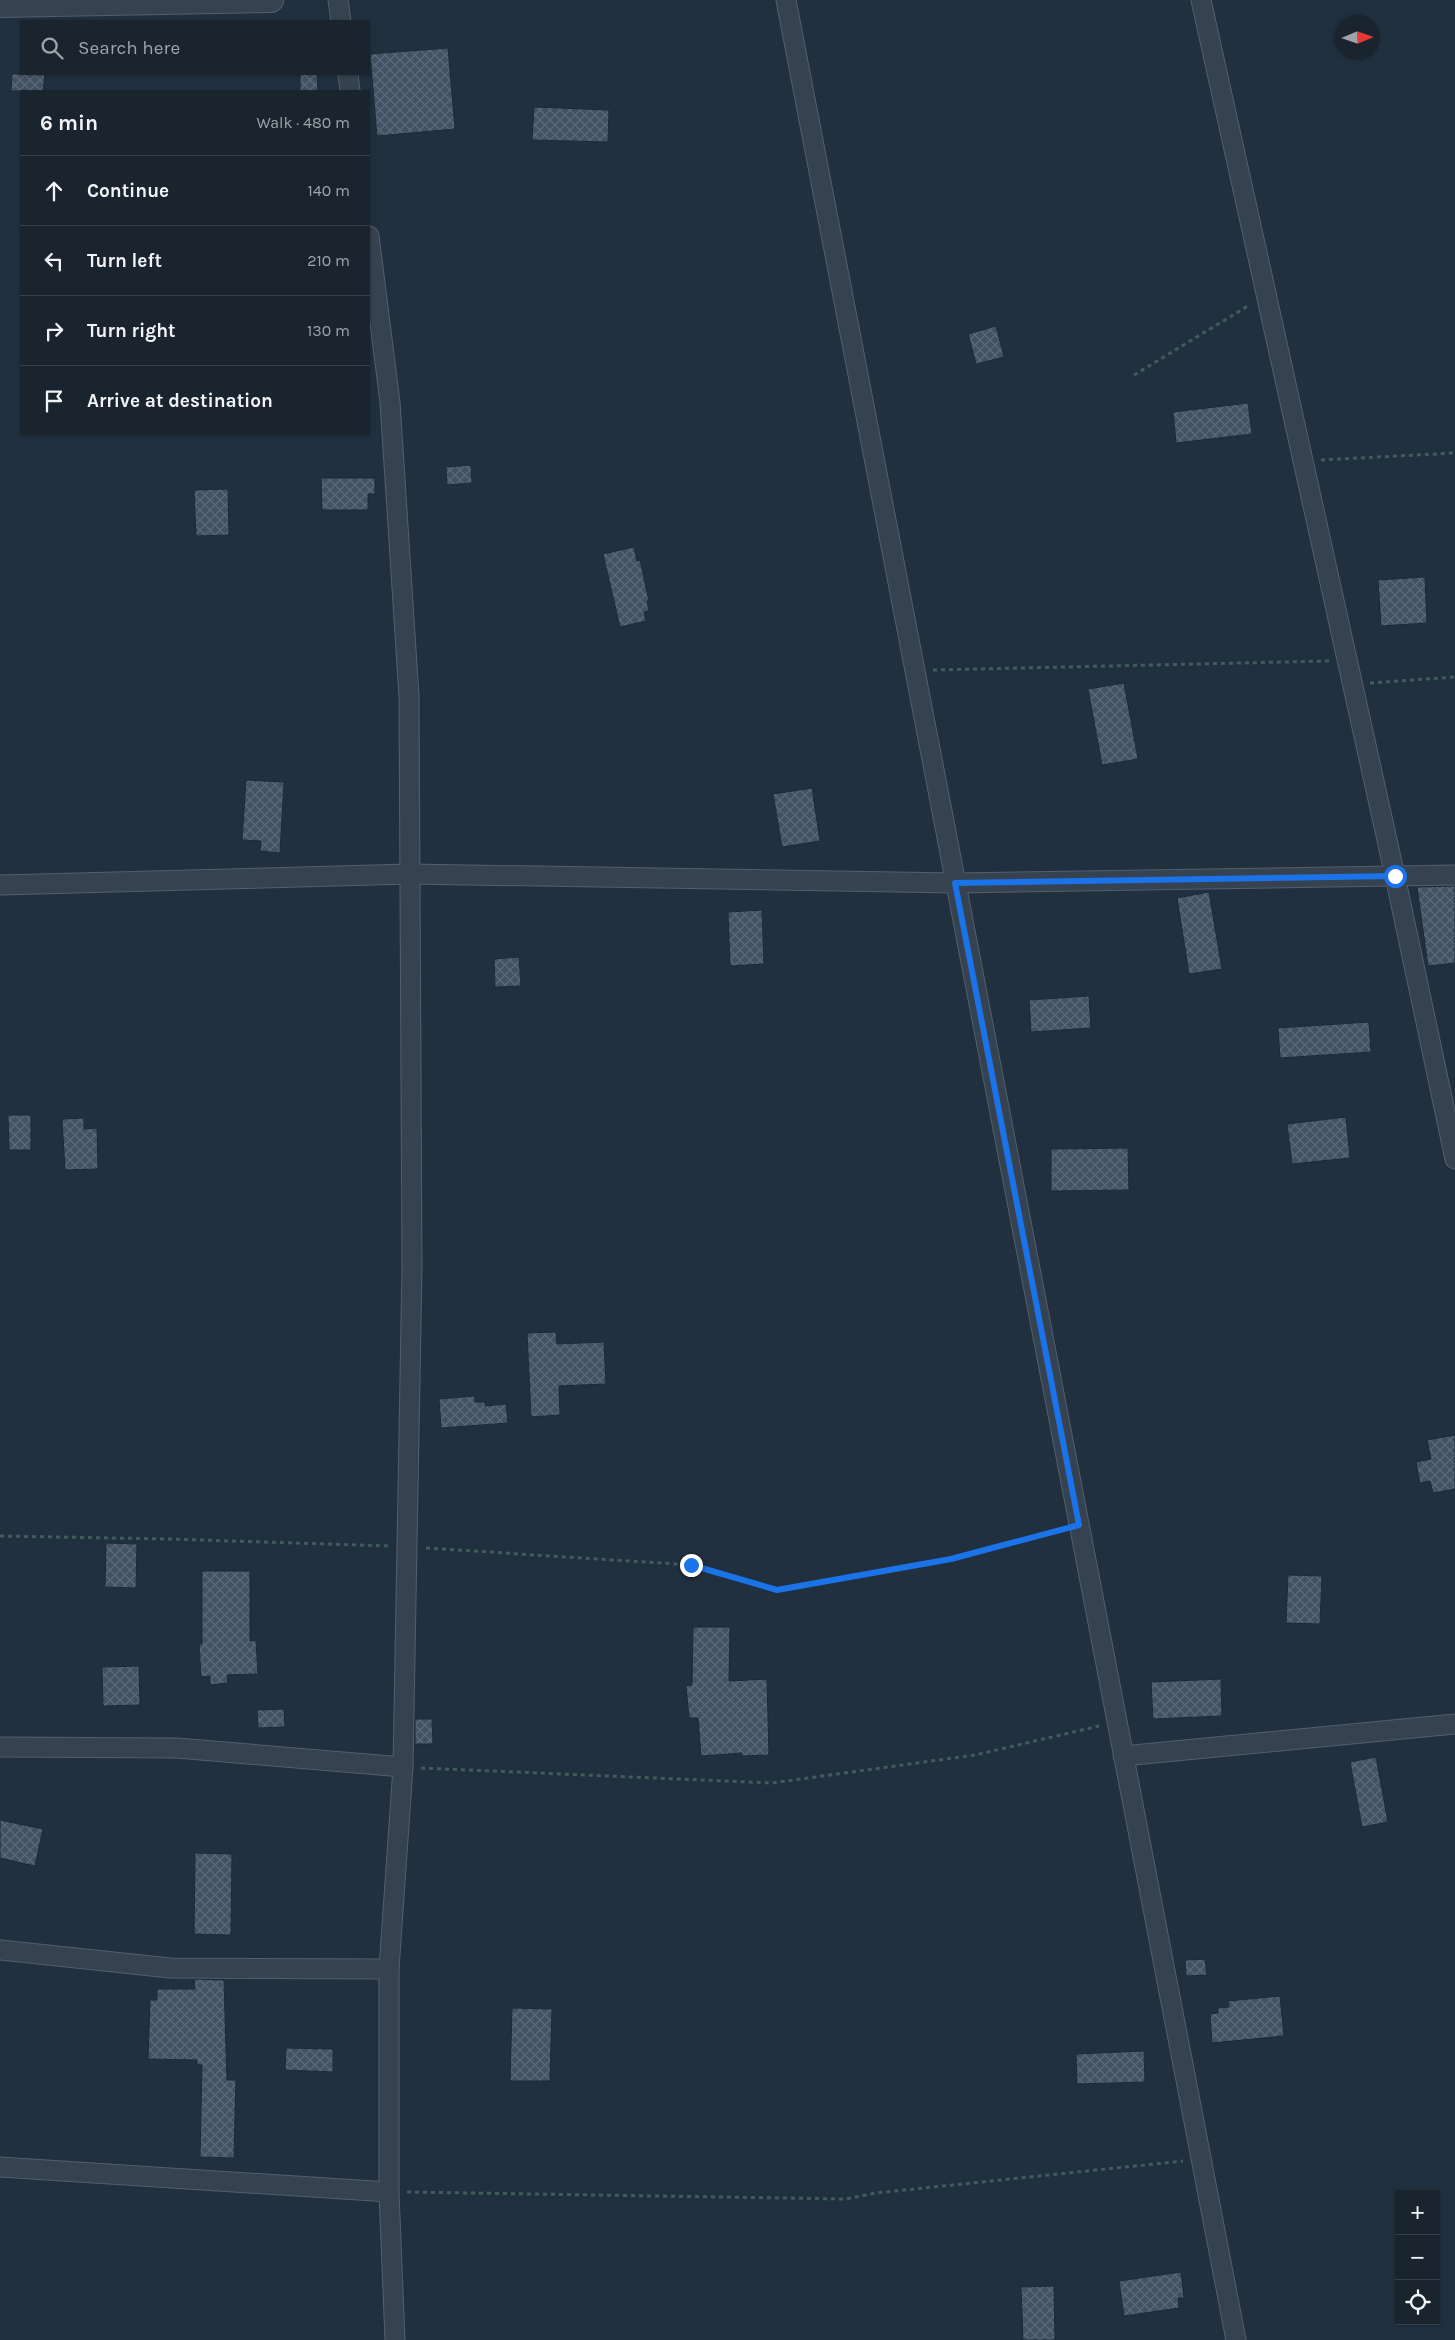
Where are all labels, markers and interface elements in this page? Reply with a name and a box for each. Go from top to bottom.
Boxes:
north arrow [1335,15,1380,60]
search box [20,20,370,75]
icon: search [38,34,66,62]
text: Search here [78,37,180,59]
text: 6 min [40,111,98,135]
text: Walk · 480 m [256,113,350,132]
icon: ahead [40,177,68,205]
text: Continue [87,180,169,202]
text: 140 m [308,181,350,200]
icon: left [40,247,68,275]
text: Turn left [87,250,162,272]
text: 210 m [307,251,350,270]
icon: right [40,317,68,345]
text: Turn right [87,320,176,342]
text: 130 m [307,321,350,340]
icon: arrive [40,387,68,415]
text: Arrive at destination [87,390,273,412]
route start [1384,865,1407,888]
route end [680,1554,703,1577]
map controls [1395,2190,1440,2325]
button: + [1395,2190,1440,2235]
button: − [1395,2235,1440,2280]
button: locate [1395,2280,1440,2325]

